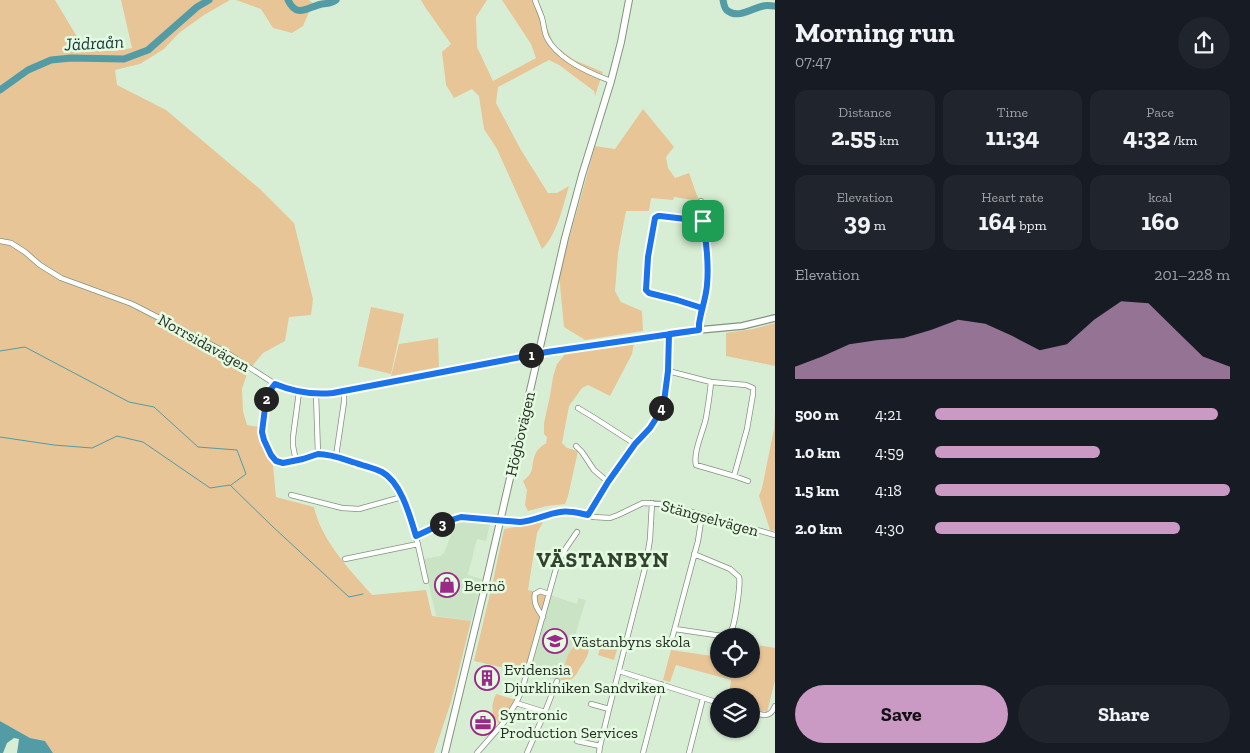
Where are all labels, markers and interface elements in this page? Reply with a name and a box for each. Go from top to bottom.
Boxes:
text: Morning run [795,16,955,49]
button: share [1178,17,1230,69]
water label: Jädraån [63,30,124,56]
text: 07:47 [795,52,831,71]
text: Distance [838,104,891,121]
text: Time [997,104,1028,121]
text: Pace [1146,104,1174,121]
text: 2.55 [831,121,876,151]
text: 11:34 [986,121,1039,151]
text: 4:32 [1123,121,1170,151]
text: km [876,132,899,149]
text: /km [1170,132,1197,149]
text: Elevation [837,189,893,206]
text: Heart rate [981,189,1044,206]
text: kcal [1148,189,1172,206]
pin [682,200,724,242]
text: 39 [844,206,871,236]
text: 164 [978,206,1016,236]
text: 160 [1141,206,1179,236]
icon: arrive [689,207,717,235]
text: m [871,217,886,234]
text: bpm [1016,217,1047,234]
text: Elevation [795,265,860,284]
text: 201–228 m [1154,265,1230,284]
street label: Norrsidavägen [155,310,254,376]
pin: 1 [518,342,544,368]
text: 1 [529,347,534,364]
pin: 2 [254,386,278,412]
street label: Högbovägen [501,389,539,478]
text: 2 [263,391,270,408]
pin: 4 [648,396,674,420]
text: 4 [658,400,665,417]
text: 500 m [795,405,839,424]
text: 4:21 [875,405,902,424]
text: 1.0 km [795,443,840,462]
text: 4:59 [875,443,904,462]
text: 1.5 km [795,481,839,500]
text: 4:18 [875,481,902,500]
street label: Stängselvägen [659,496,762,540]
pin: 3 [430,512,454,536]
text: 3 [439,516,446,533]
text: 2.0 km [795,519,842,538]
text: 4:30 [875,519,904,538]
district label: VÄSTANBYN [537,547,669,572]
shop icon: Bernö [434,572,460,598]
place label: Bernö [464,576,505,595]
school or university icon: Västanbyns skola [542,628,568,654]
map controls [710,628,760,738]
button: locate [710,628,760,678]
place label: Västanbyns skola [571,632,691,651]
place label: Evidensia Djurkliniken Sandviken [504,660,666,697]
building icon: Evidensia Djurkliniken Sandviken [474,665,500,691]
button: Save [795,685,1008,743]
button: Share [1018,685,1230,743]
button: layers [710,688,760,738]
place label: Syntronic Production Services [500,705,638,742]
office icon: Syntronic Production Services [470,710,496,736]

